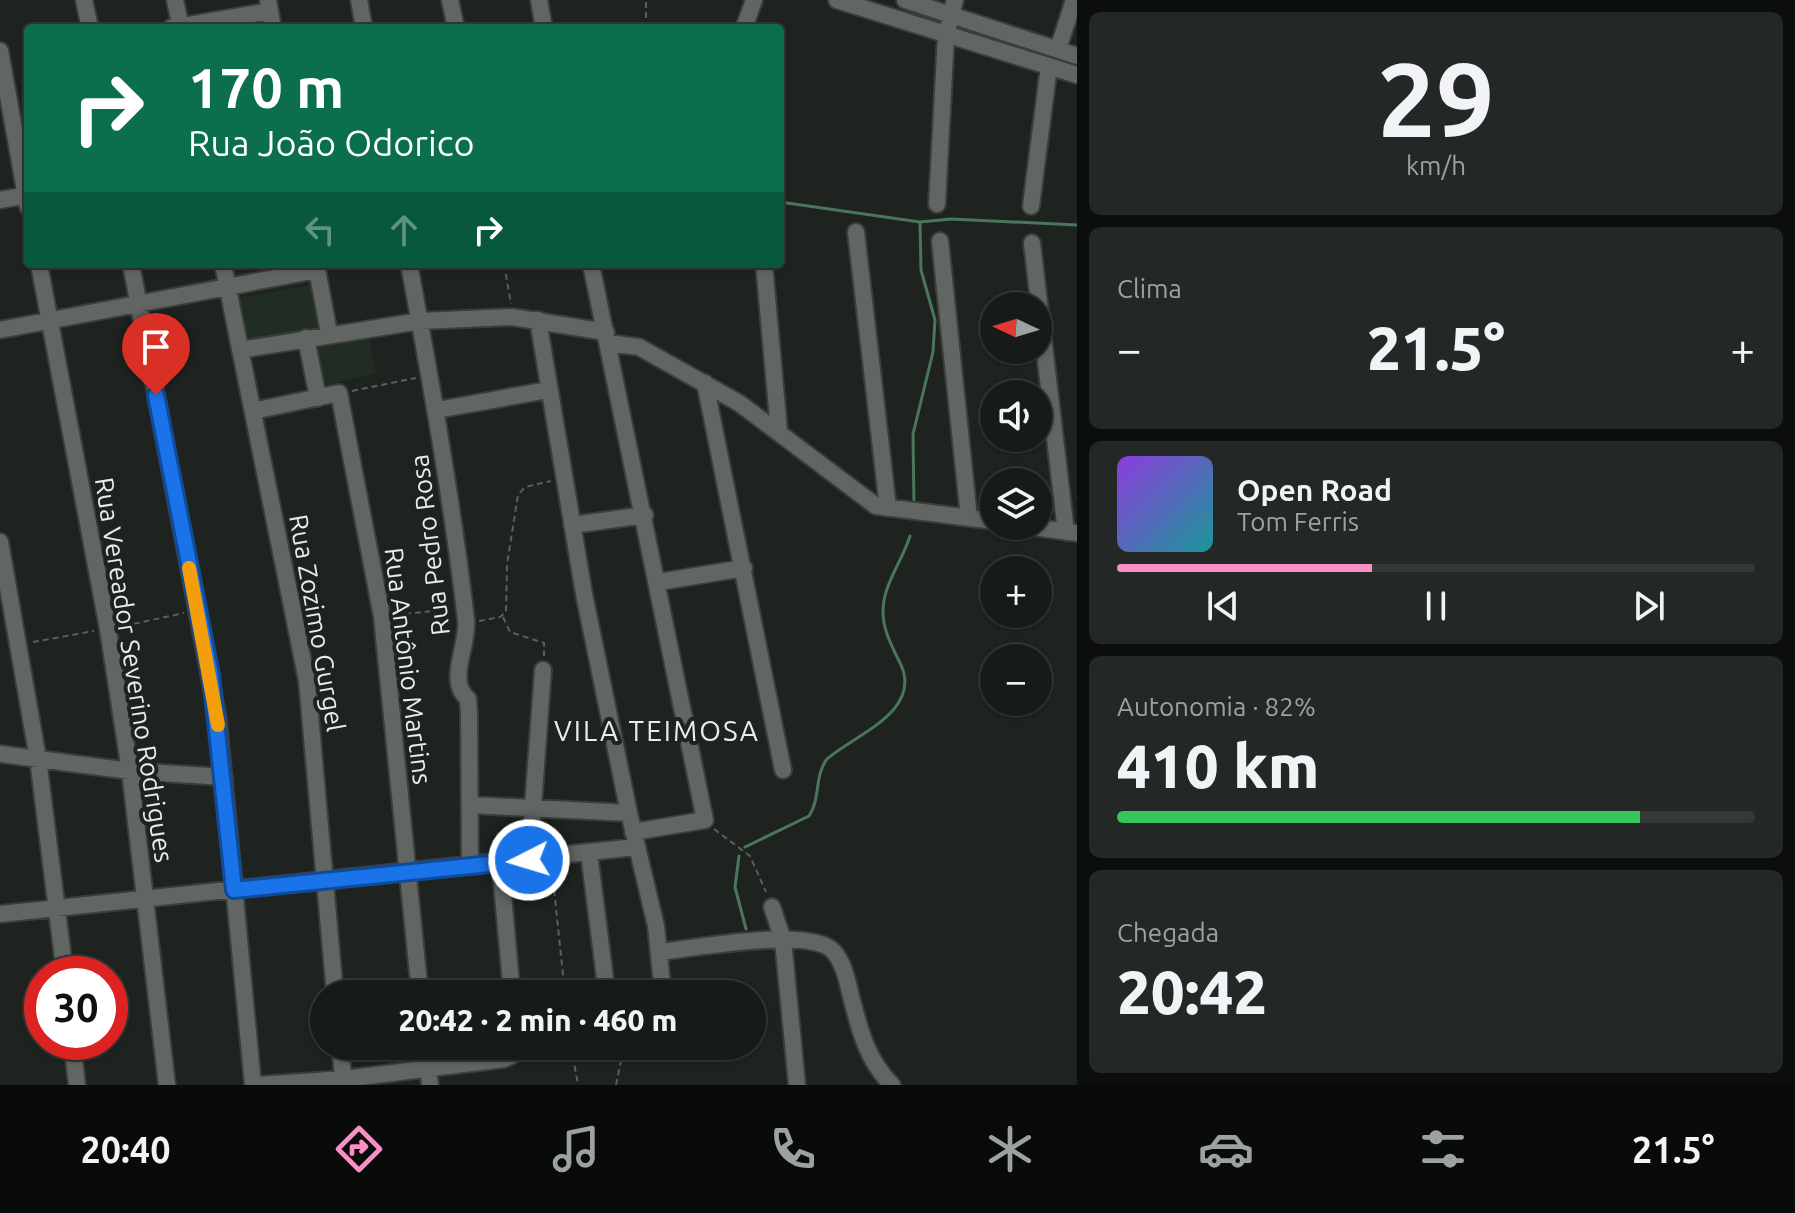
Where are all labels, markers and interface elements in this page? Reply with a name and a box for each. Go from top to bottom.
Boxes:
text: 29 [1377,40,1495,157]
icon: right [56,56,160,160]
text: 170 m [188,56,344,119]
text: Rua João Odorico [188,122,474,163]
text: km/h [1406,151,1466,180]
icon: left [298,208,342,252]
icon: ahead [382,208,426,252]
icon: right [466,208,510,252]
text: Clima [1117,274,1182,303]
north arrow [980,292,1052,364]
map controls [980,292,1052,716]
pin [122,313,190,395]
text: 21.5° [1367,314,1505,381]
text: − [1117,324,1142,373]
text: + [1730,324,1755,373]
icon: arrive [134,325,178,369]
button: sound [980,380,1052,452]
street label: Rua Pedro Rosa [404,453,455,637]
button: layers [980,468,1052,540]
text: Open Road [1237,473,1392,507]
street label: Rua Vereador Severino Rodrigues [90,475,179,864]
text: Tom Ferris [1237,507,1359,536]
street label: Rua Zozimo Gurgel [284,512,351,734]
street label: Rua Antônio Martins [380,546,437,786]
button: + [980,556,1052,628]
icon: previous [1201,584,1245,628]
icon: pause [1414,584,1458,628]
icon: next [1627,584,1671,628]
button: − [980,644,1052,716]
text: Autonomia · 82% [1117,692,1316,721]
district label: VILA TEIMOSA [554,715,760,746]
text: 410 km [1117,732,1319,799]
position arrow [487,818,571,902]
text: Chegada [1117,918,1219,947]
speed limit sign: 30 [24,956,128,1060]
text: 20:42 [1117,958,1267,1025]
text: 20:42 · 2 min · 460 m [399,1003,677,1037]
icon: directions [331,1121,387,1177]
icon: music [548,1121,604,1177]
icon: phone [765,1121,821,1177]
icon: climate [982,1121,1038,1177]
icon: car [1198,1121,1254,1177]
icon: filters [1415,1121,1471,1177]
text: 20:40 [80,1129,170,1170]
text: 21.5° [1632,1129,1715,1170]

